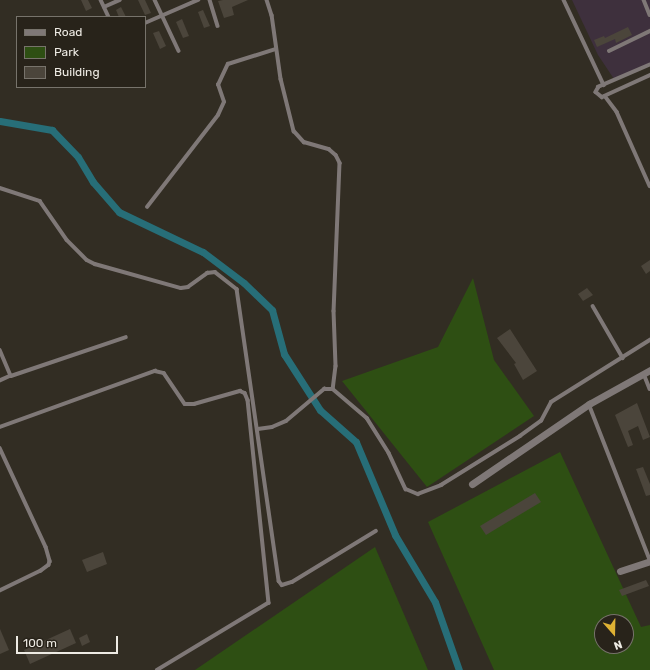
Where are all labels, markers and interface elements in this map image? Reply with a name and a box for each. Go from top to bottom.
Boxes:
legend [16,16,146,88]
text: Road [54,25,82,39]
text: Park [54,45,79,59]
text: Building [54,65,100,79]
north arrow [594,614,634,654]
scale bar [18,628,120,654]
text: 100 m [23,636,57,650]
text: N [612,637,624,652]

